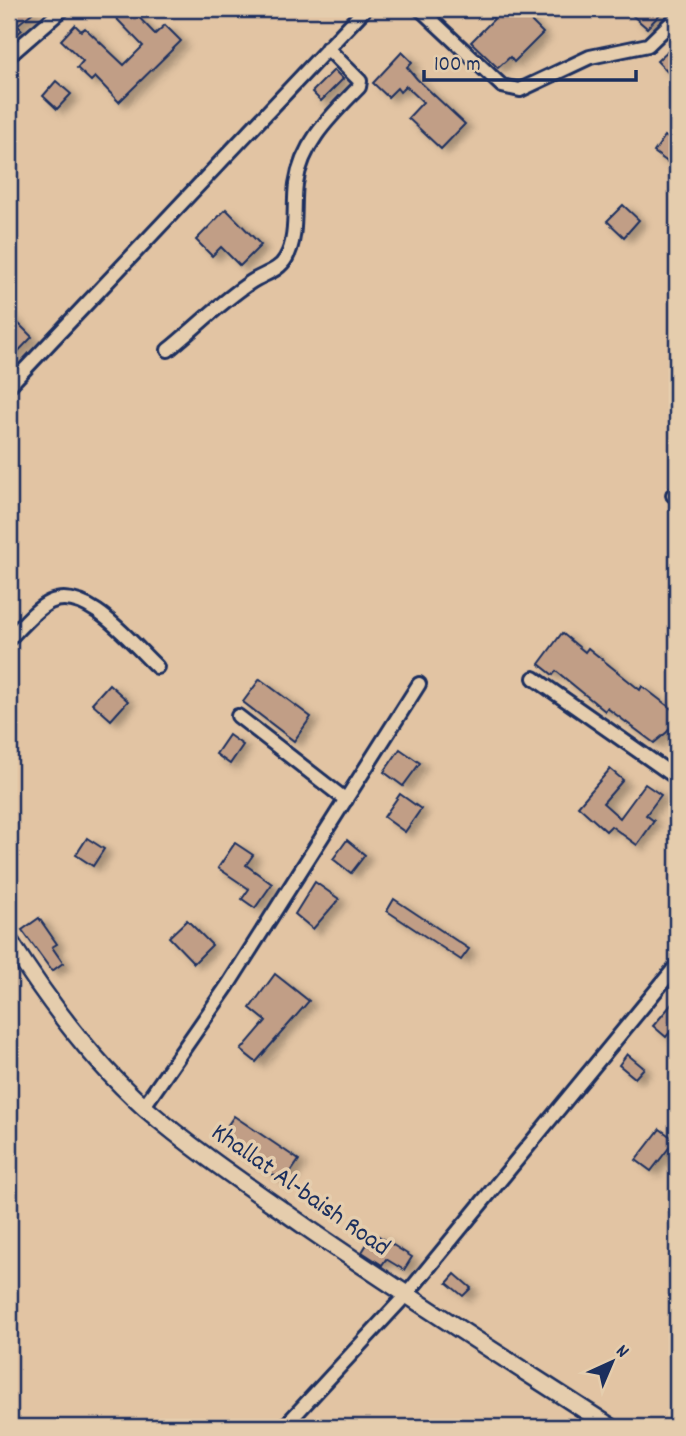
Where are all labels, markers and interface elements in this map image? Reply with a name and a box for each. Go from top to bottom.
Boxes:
scale bar [424,38,635,82]
text: 100 m [434,51,481,81]
street label: Khallat Al-baish Road [203,1115,397,1267]
north arrow [578,1328,648,1398]
text: N [609,1339,634,1365]

